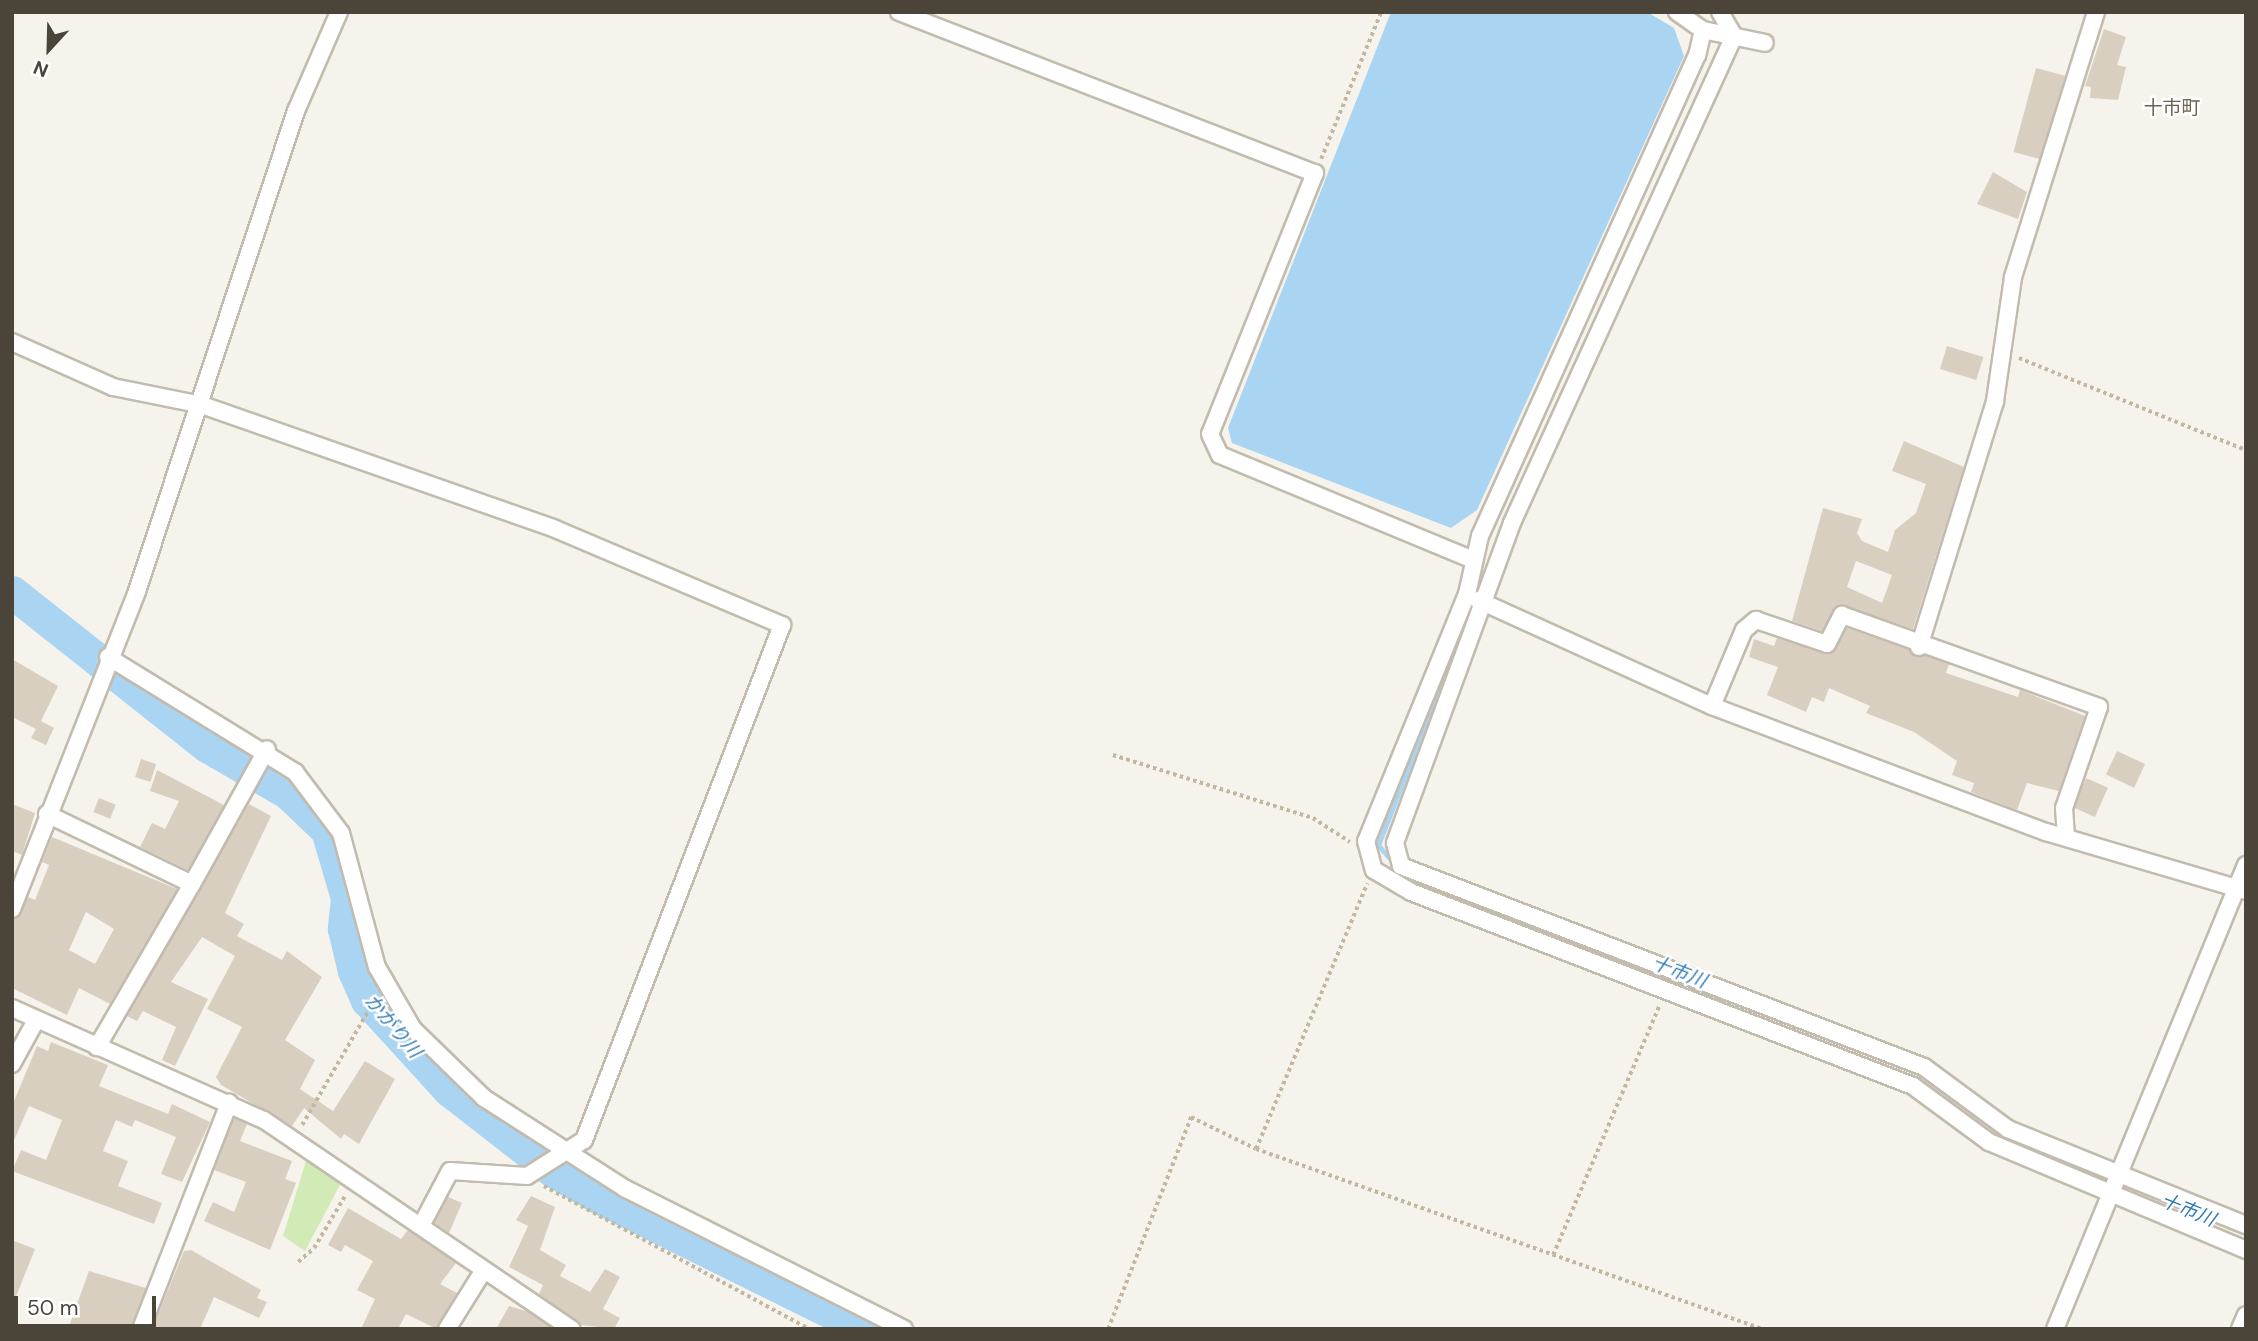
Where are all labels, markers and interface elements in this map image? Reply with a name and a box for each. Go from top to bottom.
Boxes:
north arrow [14,14,84,84]
text: N [30,55,52,83]
district label: 十市町 [2144,97,2200,119]
water label: 十市川 [1648,951,1710,993]
water label: かがり川 [360,990,426,1062]
water label: 十市川 [2157,1189,2219,1231]
scale bar [18,1282,159,1326]
text: 50 m [27,1294,78,1322]

